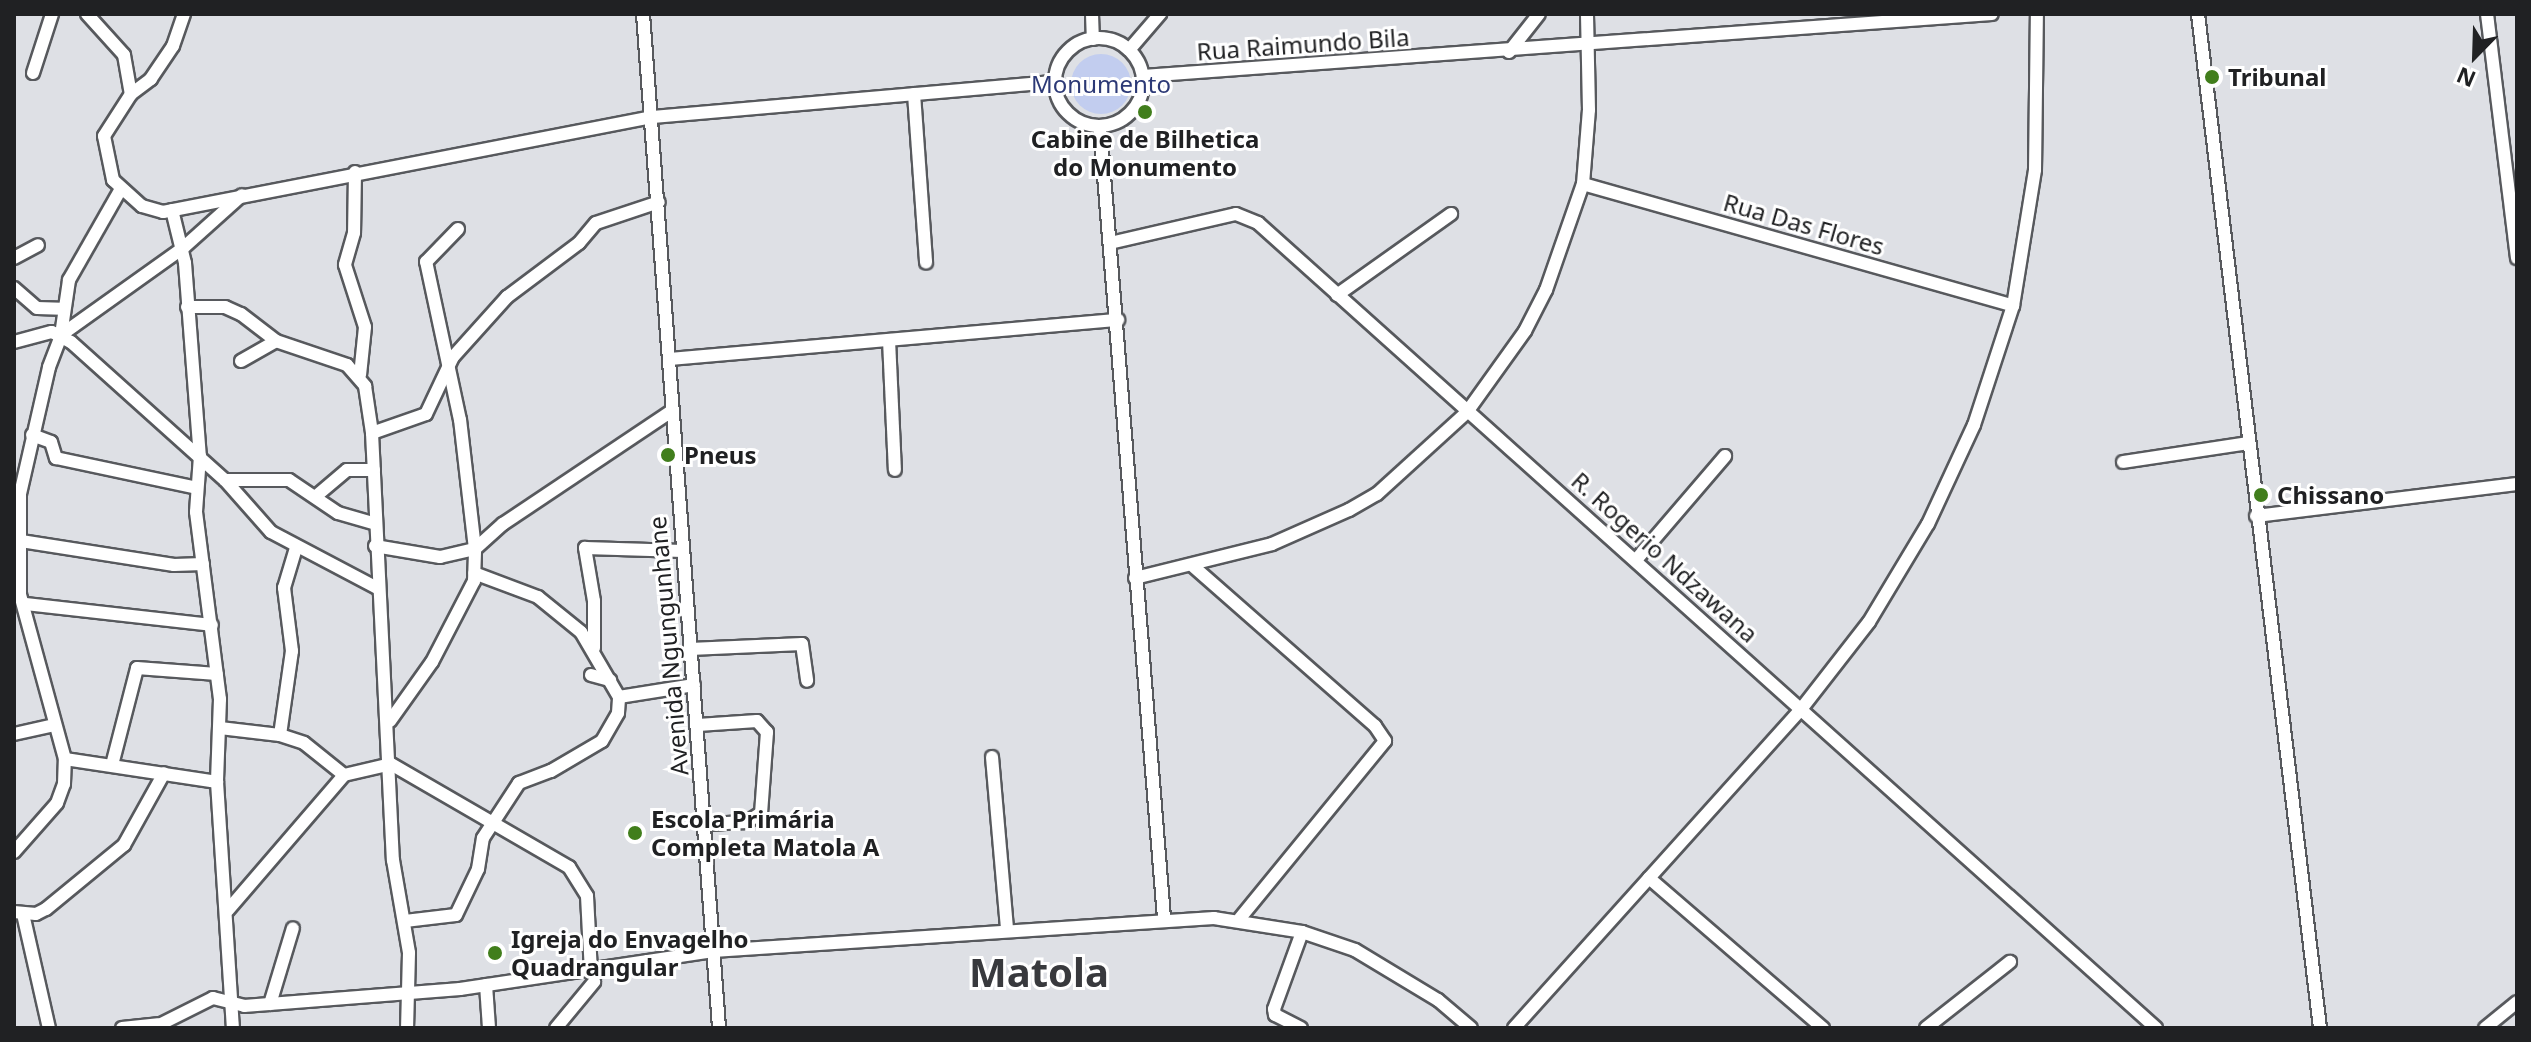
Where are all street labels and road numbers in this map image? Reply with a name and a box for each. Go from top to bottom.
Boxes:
street label: Rua Raimundo Bila [1196,22,1410,66]
street label: Rua Das Flores [1720,187,1888,261]
street label: R. Rogerio Ndzawana [1566,466,1764,648]
street label: Avenida Ngungunhane [642,515,694,777]

